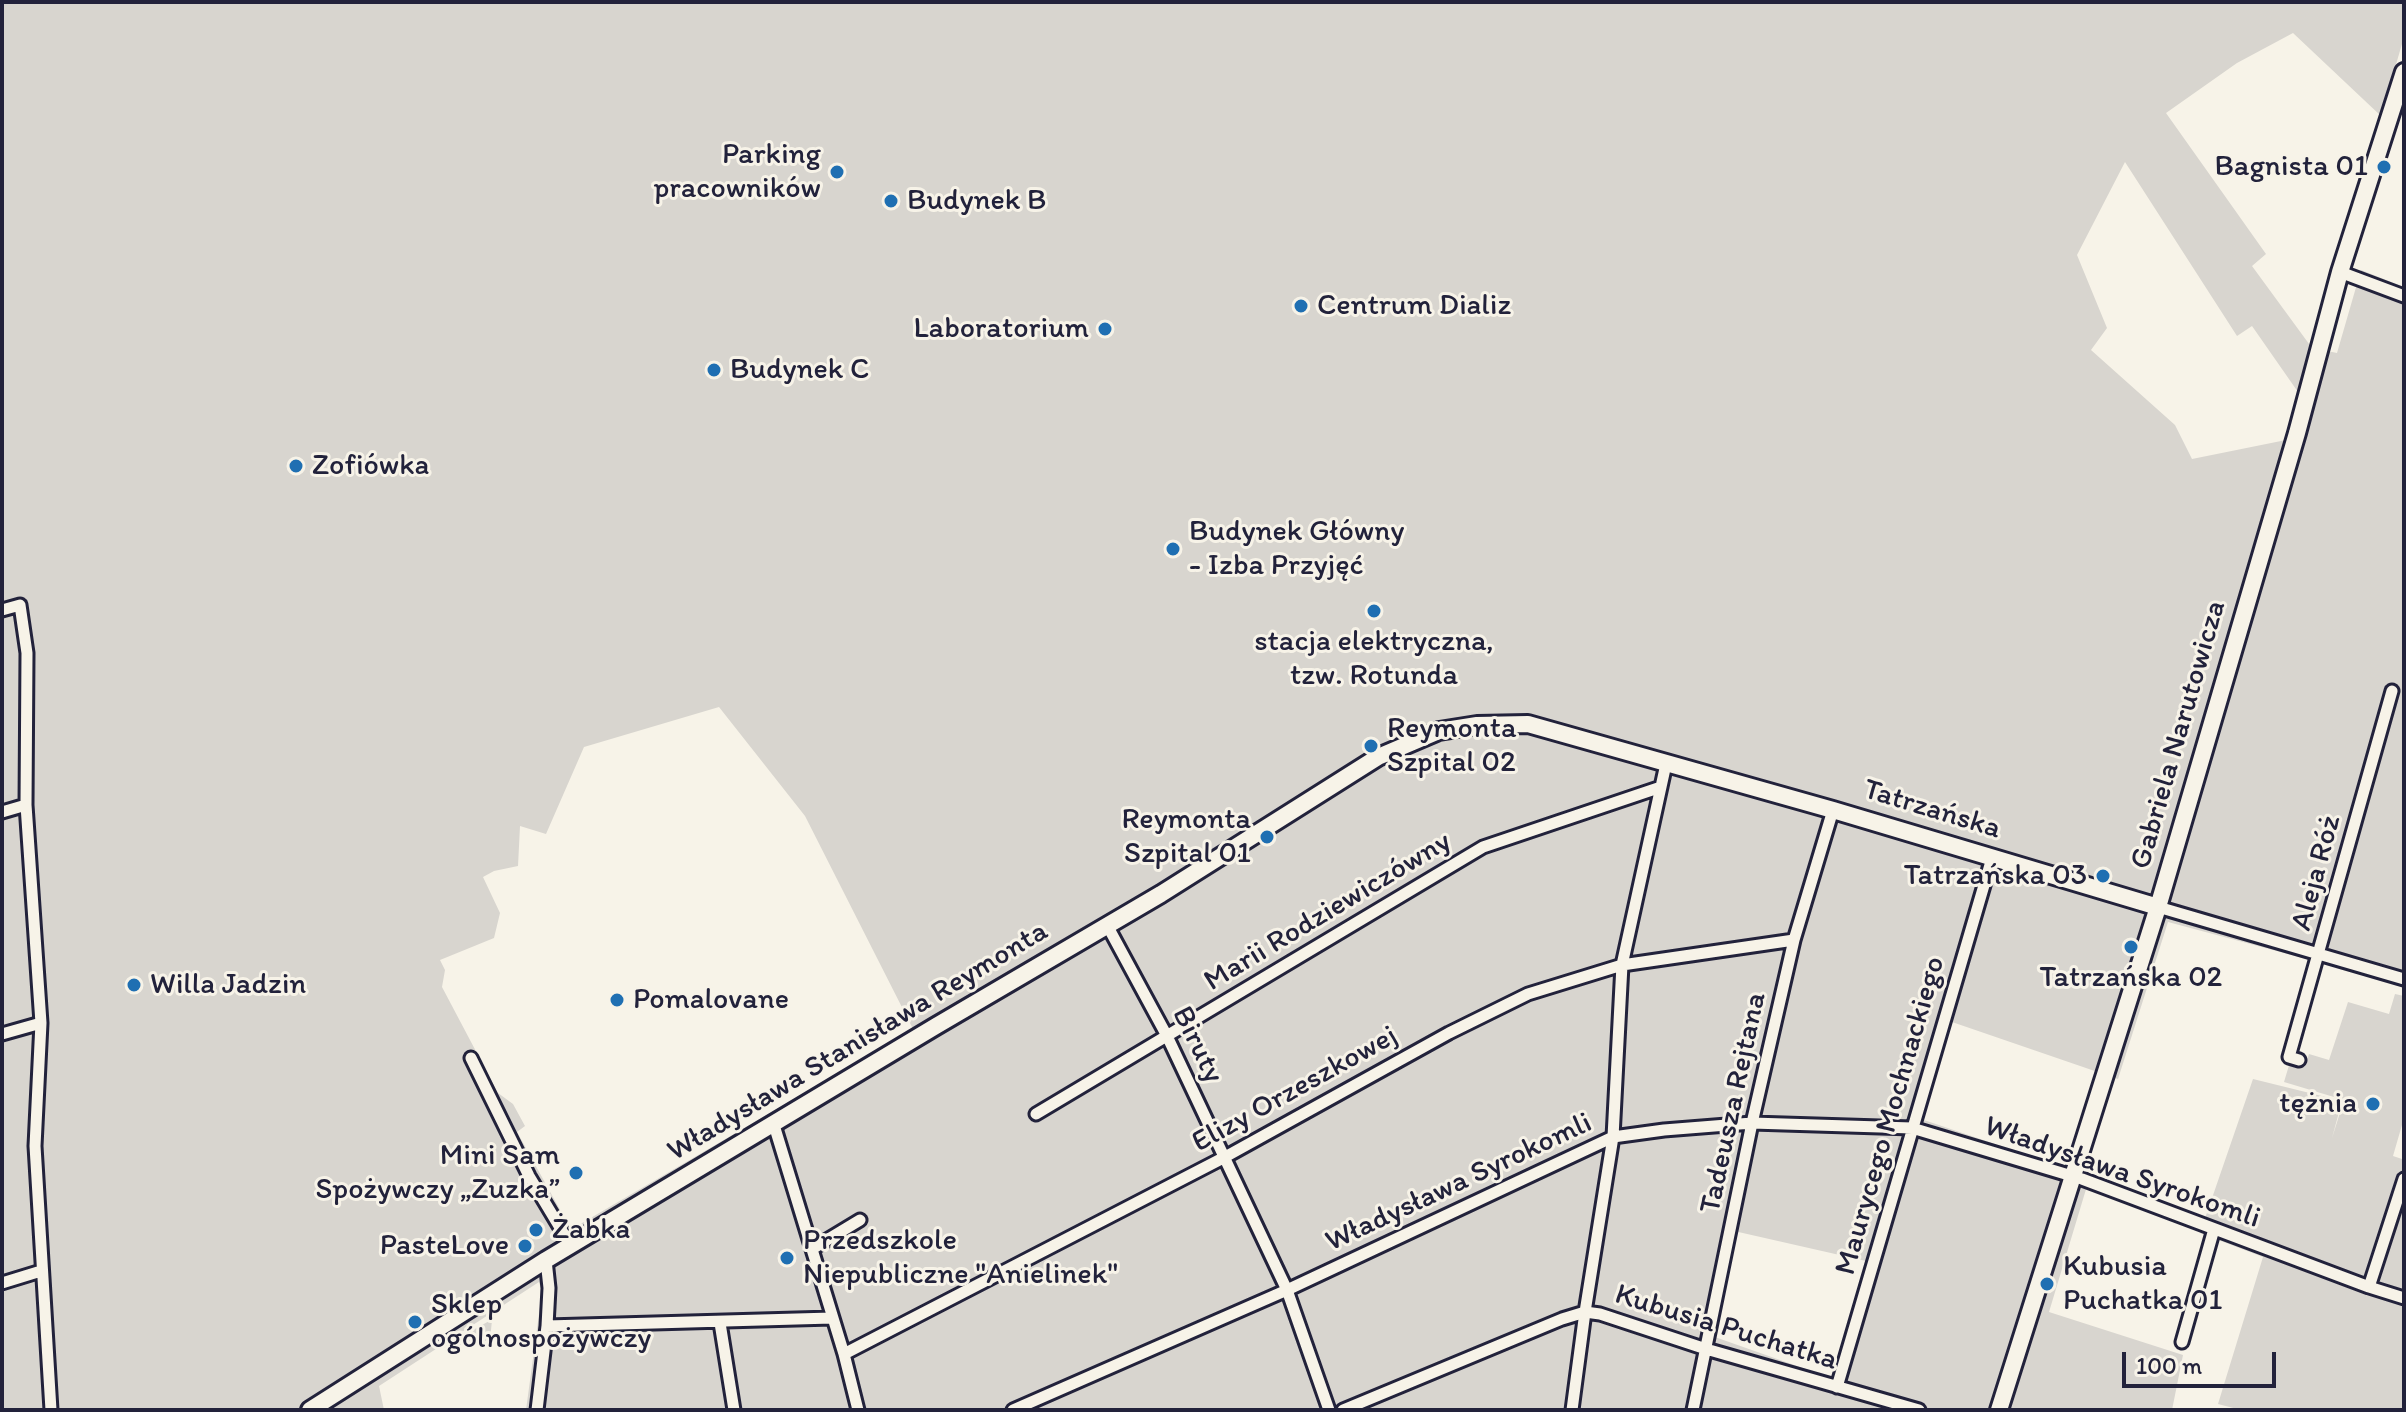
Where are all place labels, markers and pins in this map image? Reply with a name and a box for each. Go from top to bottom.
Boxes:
place label: Parking pracowników [654,137,821,208]
place label: Bagnista 01 [2214,149,2368,185]
marker: Bagnista 01 [2375,158,2393,176]
marker: Parking pracowników [828,163,846,181]
place label: Budynek B [907,183,1046,219]
marker: Budynek B [882,192,900,210]
place label: Centrum Dializ [1317,288,1511,324]
marker: Centrum Dializ [1292,297,1310,315]
place label: Laboratorium [913,311,1089,347]
marker: Laboratorium [1096,320,1114,338]
place label: Budynek C [730,352,869,388]
marker: Budynek C [705,361,723,379]
place label: Zofiówka [312,448,429,484]
marker: Zofiówka [287,457,305,475]
place label: Budynek Główny - Izba Przyjęć [1189,514,1404,584]
marker: Budynek Główny - Izba Przyjęć [1164,540,1182,558]
marker: stacja elektryczna, tzw. Rotunda [1365,602,1383,620]
place label: stacja elektryczna, tzw. Rotunda [1254,624,1494,694]
place label: Reymonta Szpital 02 [1387,711,1517,782]
marker: Reymonta Szpital 02 [1362,737,1380,755]
place label: Reymonta Szpital 01 [1121,802,1251,872]
marker: Reymonta Szpital 01 [1258,828,1276,846]
place label: Tatrzańska 03 [1904,858,2087,894]
marker: Tatrzańska 03 [2094,867,2112,885]
marker: Tatrzańska 02 [2122,938,2140,956]
place label: Tatrzańska 02 [2040,960,2222,996]
place label: Willa Jadzin [150,967,306,1003]
marker: Willa Jadzin [125,976,143,994]
place label: Pomalovane [633,982,789,1018]
marker: Pomalovane [608,991,626,1009]
place label: tężnia [2279,1086,2357,1122]
marker: tężnia [2364,1095,2382,1113]
place label: Mini Sam Spożywczy „Zuzka” [315,1138,560,1208]
marker: Mini Sam Spożywczy „Zuzka” [567,1164,585,1182]
place label: Żabka [552,1212,630,1248]
marker: Żabka [527,1221,545,1239]
place label: Przedszkole Niepubliczne "Anielinek" [803,1223,1118,1294]
place label: PasteLove [380,1228,509,1264]
marker: PasteLove [516,1237,534,1255]
marker: Przedszkole Niepubliczne "Anielinek" [778,1249,796,1267]
place label: Kubusia Puchatka 01 [2063,1249,2222,1320]
marker: Kubusia Puchatka 01 [2038,1275,2056,1293]
place label: Sklep ogólnospożywczy [431,1287,651,1358]
marker: Sklep ogólnospożywczy [406,1313,424,1331]

